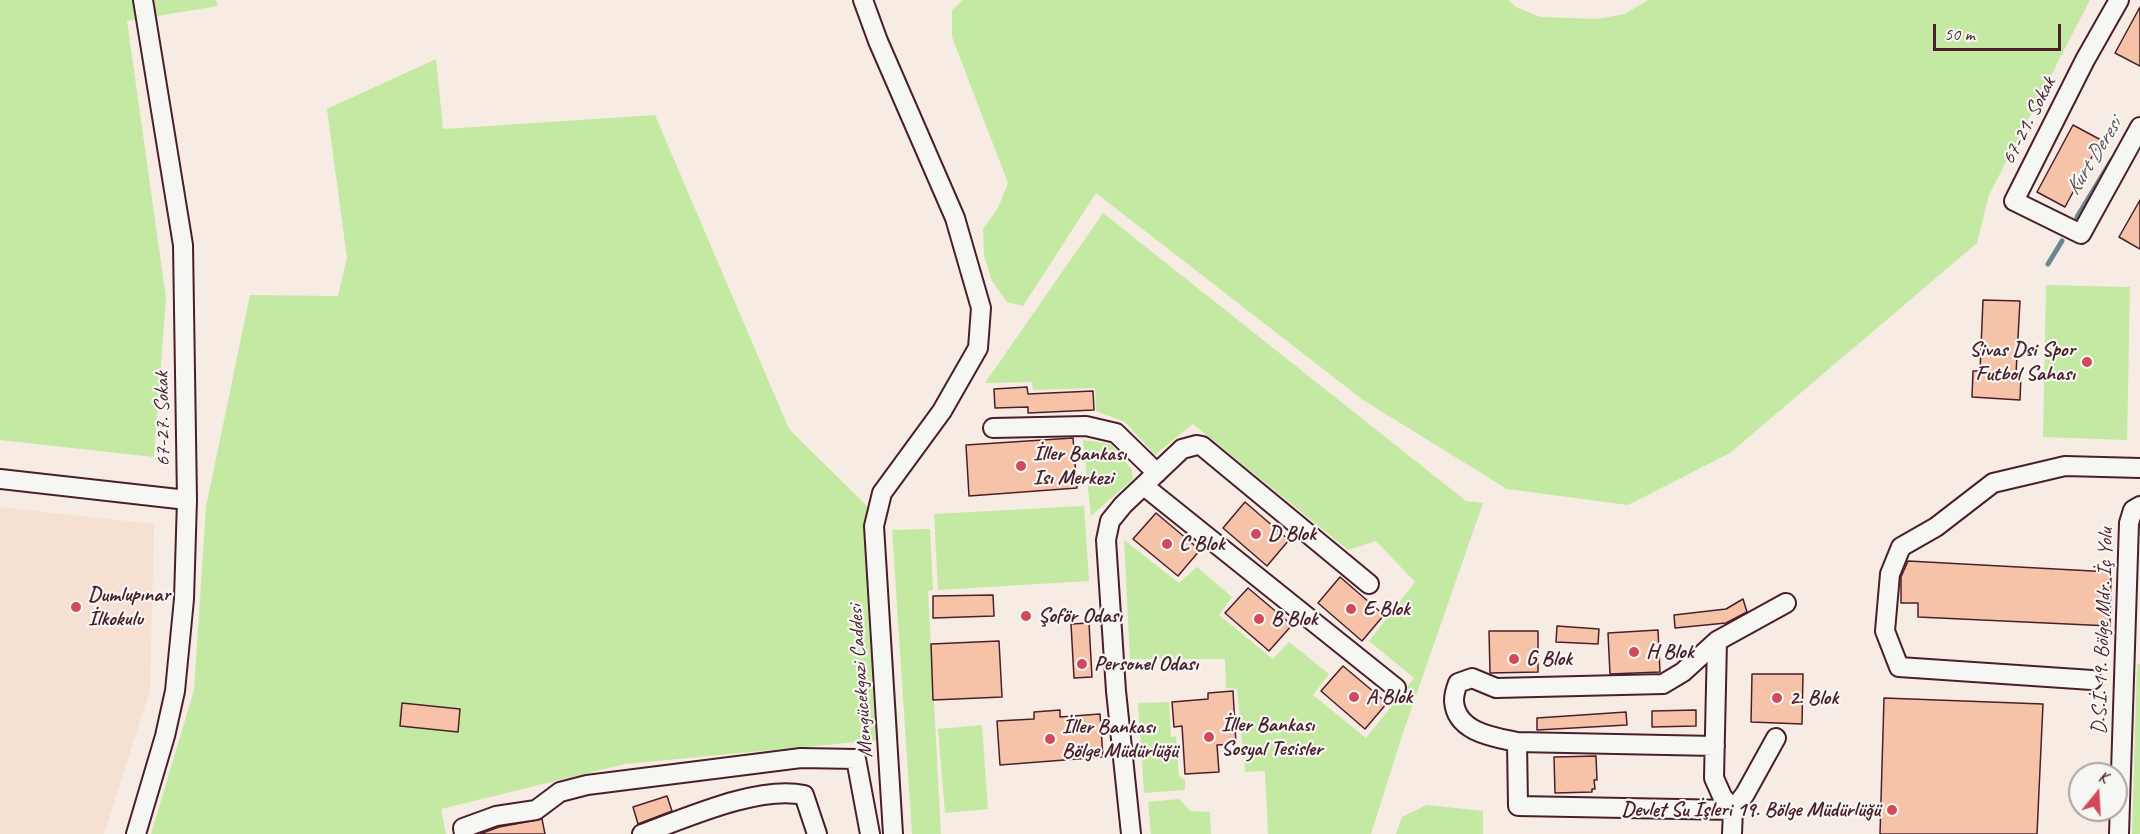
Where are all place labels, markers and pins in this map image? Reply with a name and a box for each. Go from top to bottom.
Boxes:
place label: Sivas Dsi Spor Futbol Sahası [1969,337,2075,387]
marker: Sivas Dsi Spor Futbol Sahası [2080,355,2094,369]
place label: İller Bankası Isı Merkezi [1033,441,1126,491]
marker: İller Bankası Isı Merkezi [1014,459,1028,473]
place label: D Blok [1268,521,1316,547]
marker: D Blok [1249,527,1263,541]
place label: C Blok [1179,531,1224,557]
marker: C Blok [1160,537,1174,551]
place label: Dumlupınar İlkokulu [88,582,170,632]
place label: E Blok [1363,596,1410,622]
marker: Dumlupınar İlkokulu [69,600,83,614]
marker: E Blok [1344,602,1358,616]
place label: Şoför Odası [1038,603,1122,629]
place label: B Blok [1271,606,1317,632]
marker: Şoför Odası [1019,609,1033,623]
marker: B Blok [1252,612,1266,626]
place label: H Blok [1646,639,1694,665]
marker: H Blok [1627,645,1641,659]
place label: G Blok [1526,646,1572,672]
place label: Personel Odası [1094,651,1198,677]
marker: G Blok [1507,652,1521,666]
marker: Personel Odası [1075,657,1089,671]
place label: A Blok [1366,684,1412,710]
place label: 2. Blok [1789,685,1838,711]
marker: A Blok [1347,690,1361,704]
marker: 2. Blok [1770,691,1784,705]
place label: İller Bankası Sosyal Tesisler [1221,712,1323,762]
place label: İller Bankası Bölge Müdürlüğü [1062,714,1177,764]
marker: İller Bankası Sosyal Tesisler [1202,730,1216,744]
marker: İller Bankası Bölge Müdürlüğü [1043,732,1057,746]
place label: Devlet Su İşleri 19. Bölge Müdürlüğü [1621,797,1880,823]
marker: Devlet Su İşleri 19. Bölge Müdürlüğü [1885,803,1899,817]

